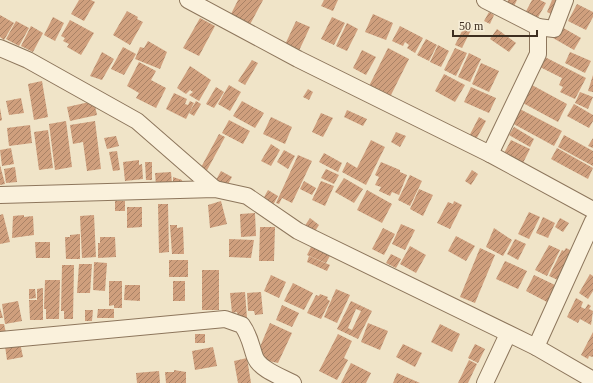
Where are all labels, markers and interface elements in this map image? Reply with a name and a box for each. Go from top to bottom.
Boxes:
scale bar [453,12,537,38]
text: 50 m [459,19,484,33]

